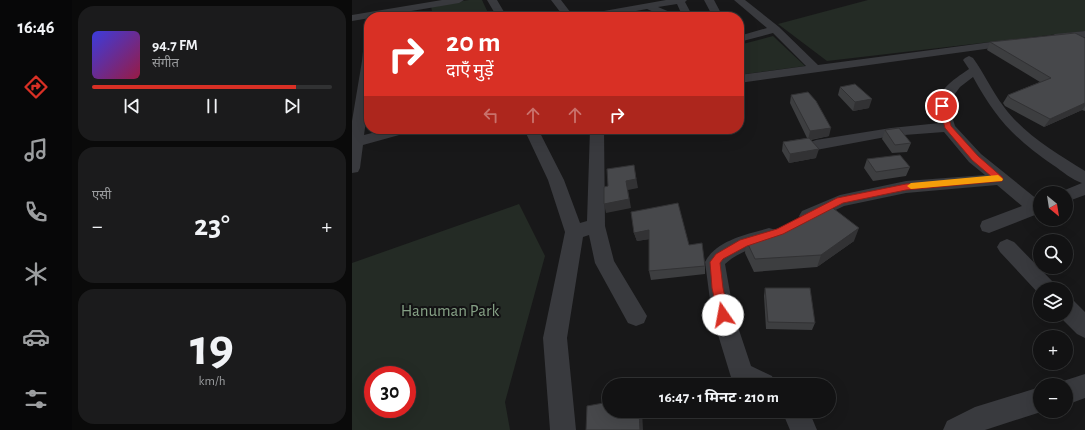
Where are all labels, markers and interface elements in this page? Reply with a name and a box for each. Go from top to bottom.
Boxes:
text: 16:46 [17,19,55,37]
icon: right [380,28,432,80]
text: 20 m [446,29,501,57]
text: 94.7 FM [152,38,198,53]
text: संगीत [152,57,179,70]
text: दाएँ मुड़ें [446,62,494,80]
icon: directions [22,73,50,101]
pin [925,89,959,123]
icon: previous [121,95,143,117]
icon: pause [201,95,223,117]
icon: next [281,95,303,117]
icon: arrive [931,95,953,117]
icon: left [480,104,502,126]
icon: ahead [522,104,544,126]
icon: ahead [564,104,586,126]
icon: right [606,104,628,126]
icon: music [22,136,50,164]
north arrow [1033,186,1073,226]
map controls [1033,186,1073,418]
text: एसी [92,189,111,202]
icon: phone [22,198,50,226]
text: 23° [194,211,230,241]
text: − [92,215,103,237]
text: + [321,215,332,237]
button: search [1033,234,1073,274]
icon: climate [22,260,50,288]
button: layers [1033,282,1073,322]
position arrow [702,294,744,336]
park label: Hanuman Park [401,302,499,319]
text: 19 [190,322,234,374]
icon: car [22,323,50,351]
button: + [1033,330,1073,370]
speed limit sign: 30 [364,366,416,418]
text: km/h [199,375,225,388]
button: − [1033,378,1073,418]
icon: filters [22,385,50,413]
text: 16:47 · 1 मिनट · 210 m [659,390,779,405]

